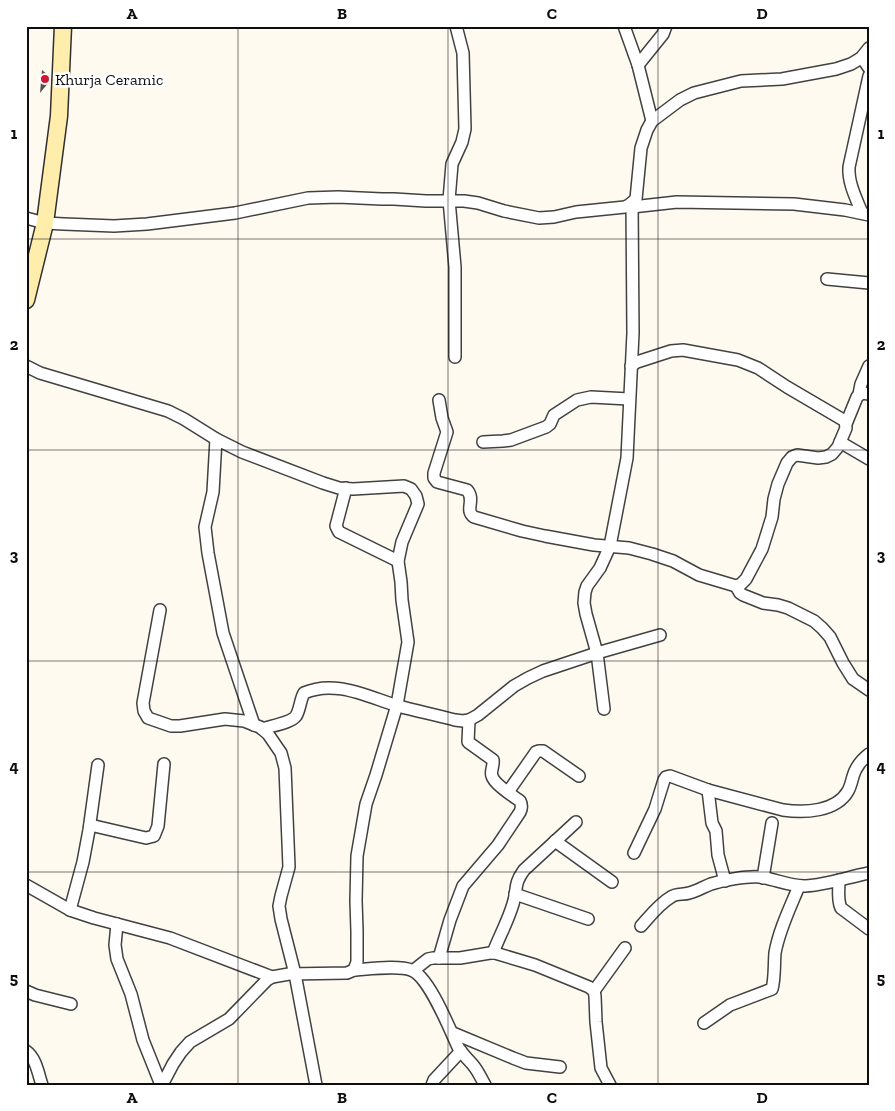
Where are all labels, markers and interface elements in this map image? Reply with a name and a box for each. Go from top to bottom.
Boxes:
text: A [127,4,138,23]
text: B [337,4,347,23]
text: C [547,4,557,23]
text: D [756,4,768,23]
place label: Khurja Ceramic [55,70,163,89]
marker: Khurja Ceramic [39,73,51,85]
text: 1 [11,124,18,143]
text: 1 [878,124,885,143]
text: 2 [10,335,19,354]
text: 2 [877,335,886,354]
text: 3 [10,546,19,565]
text: 3 [877,546,886,565]
text: 4 [9,757,19,776]
text: 4 [876,757,886,776]
text: 5 [10,969,18,988]
text: 5 [877,969,885,988]
text: A [127,1088,138,1107]
text: B [337,1088,347,1107]
text: C [547,1088,557,1107]
text: D [756,1088,768,1107]

